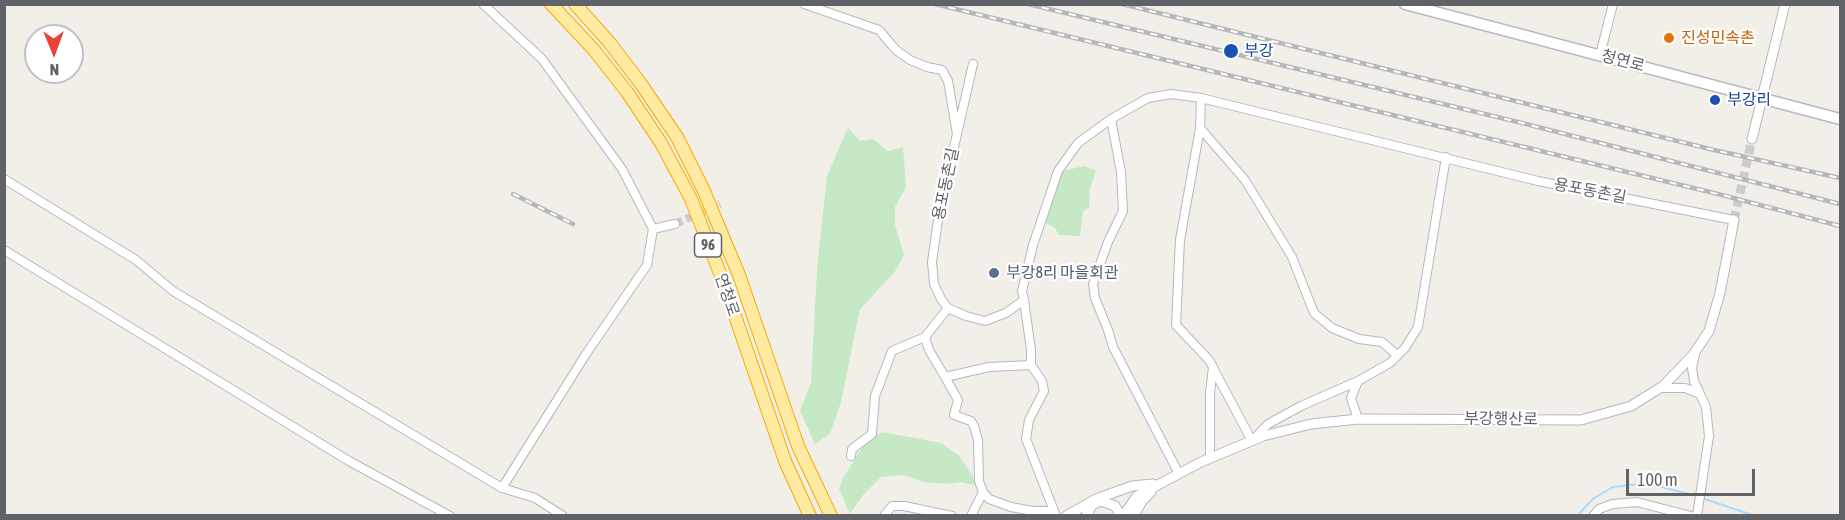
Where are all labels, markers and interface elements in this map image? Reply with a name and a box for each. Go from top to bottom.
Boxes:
north arrow [24,24,84,84]
place label: 진성민속촌 [1681,28,1755,48]
marker: 진성민속촌 [1662,31,1676,45]
place label: 부강 [1244,41,1273,61]
marker: 부강 [1222,42,1240,60]
street label: 청연로 [1599,46,1647,76]
text: N [49,61,59,79]
place label: 부강리 [1727,90,1771,110]
marker: 부강리 [1708,93,1722,107]
street label: 용포동촌길 [929,146,963,222]
street label: 용포동촌길 [1552,175,1628,207]
road number: 96 [694,233,722,257]
place label: 부강8리 마을회관 [1006,263,1119,283]
marker: 부강8리 마을회관 [987,266,1001,280]
street label: 연청로 [711,271,743,319]
street label: 부강행산로 [1464,409,1538,429]
scale bar [1629,457,1758,495]
text: 100 m [1637,469,1678,490]

